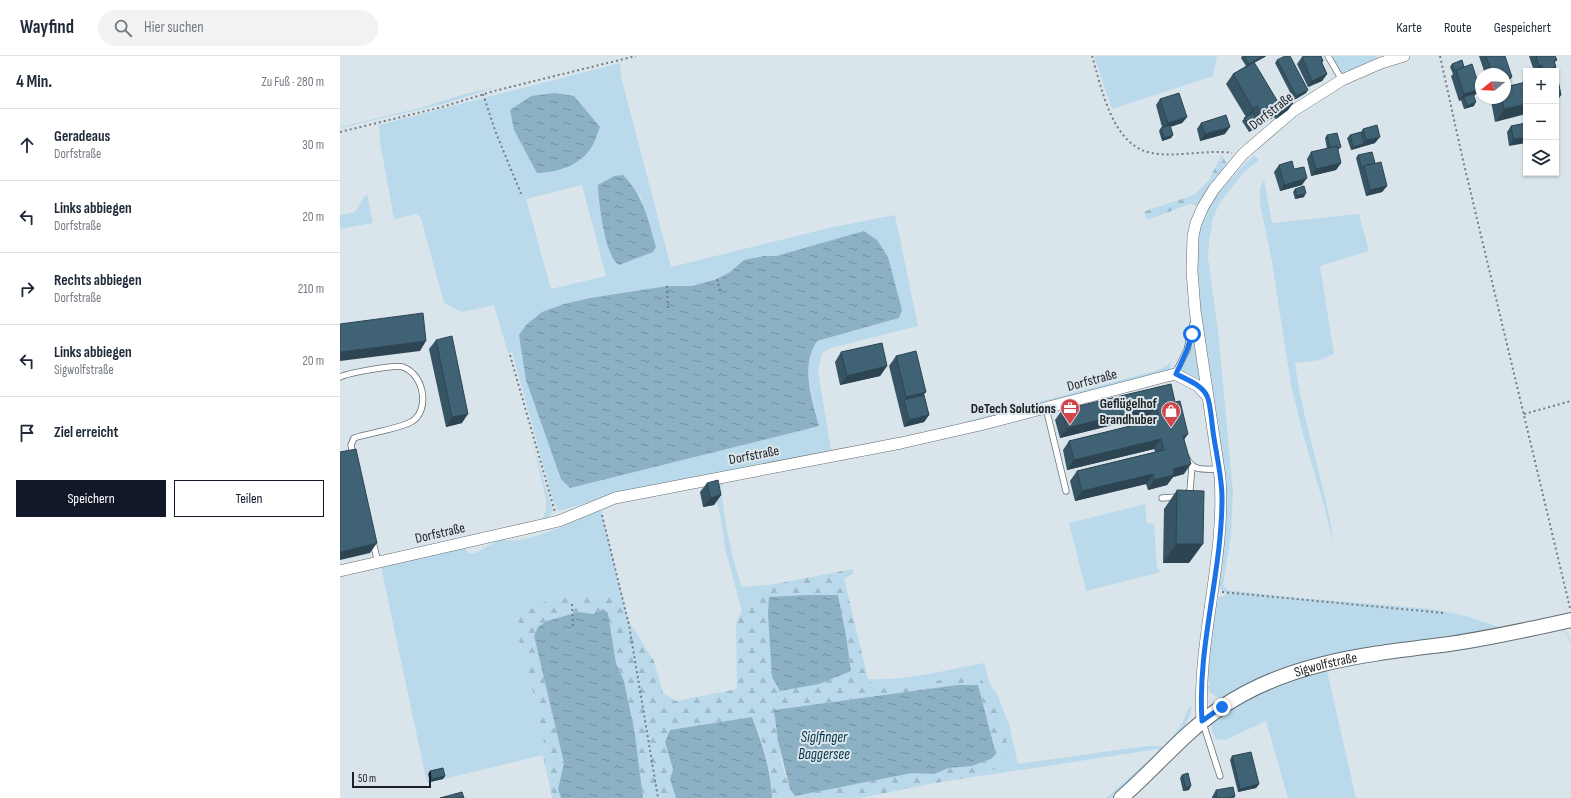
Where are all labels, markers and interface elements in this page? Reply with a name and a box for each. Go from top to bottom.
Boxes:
search box [98,10,378,46]
text: Wayfind [20,16,74,39]
icon: search [112,17,134,39]
text: Hier suchen [144,18,204,37]
text: Karte [1396,19,1422,36]
text: Route [1444,19,1472,36]
text: Gespeichert [1494,19,1551,36]
north arrow [1475,68,1511,104]
map controls [1523,68,1559,176]
button: + [1523,68,1559,104]
text: 4 Min. [16,72,52,92]
text: Zu Fuß · 280 m [261,74,324,90]
street label: Dorfstraße [1246,89,1296,133]
button: − [1523,104,1559,140]
text: Geradeaus [54,127,110,146]
icon: ahead [16,134,38,156]
text: 30 m [302,137,324,153]
button: layers [1523,140,1559,176]
text: Dorfstraße [54,146,101,162]
text: Links abbiegen [54,199,132,218]
icon: left [16,206,38,228]
text: 20 m [302,209,324,225]
text: Dorfstraße [54,218,101,234]
text: Rechts abbiegen [54,271,142,290]
icon: right [16,278,38,300]
text: 210 m [298,281,324,297]
text: Dorfstraße [54,290,101,306]
route start [1183,325,1201,343]
text: Links abbiegen [54,343,132,362]
icon: left [16,350,38,372]
text: 20 m [302,353,324,369]
text: Sigwolfstraße [54,362,114,378]
street label: Dorfstraße [1065,365,1119,395]
place label: Geflügelhof Brandhuber [1099,395,1158,428]
office icon: DeTech Solutions [1059,397,1081,425]
place label: DeTech Solutions [971,400,1056,417]
shop icon: Geflügelhof Brandhuber [1160,400,1182,428]
icon: arrive [16,422,38,444]
text: Ziel erreicht [54,423,118,442]
street label: Dorfstraße [727,442,781,468]
button: Speichern [16,480,166,517]
button: Teilen [174,480,324,517]
street label: Dorfstraße [413,519,467,547]
street label: Sigwolfstraße [1292,648,1359,680]
route end [1213,698,1231,716]
water label: Siglfinger Baggersee [798,728,850,764]
scale bar [352,770,431,789]
text: 50 m [358,772,376,785]

